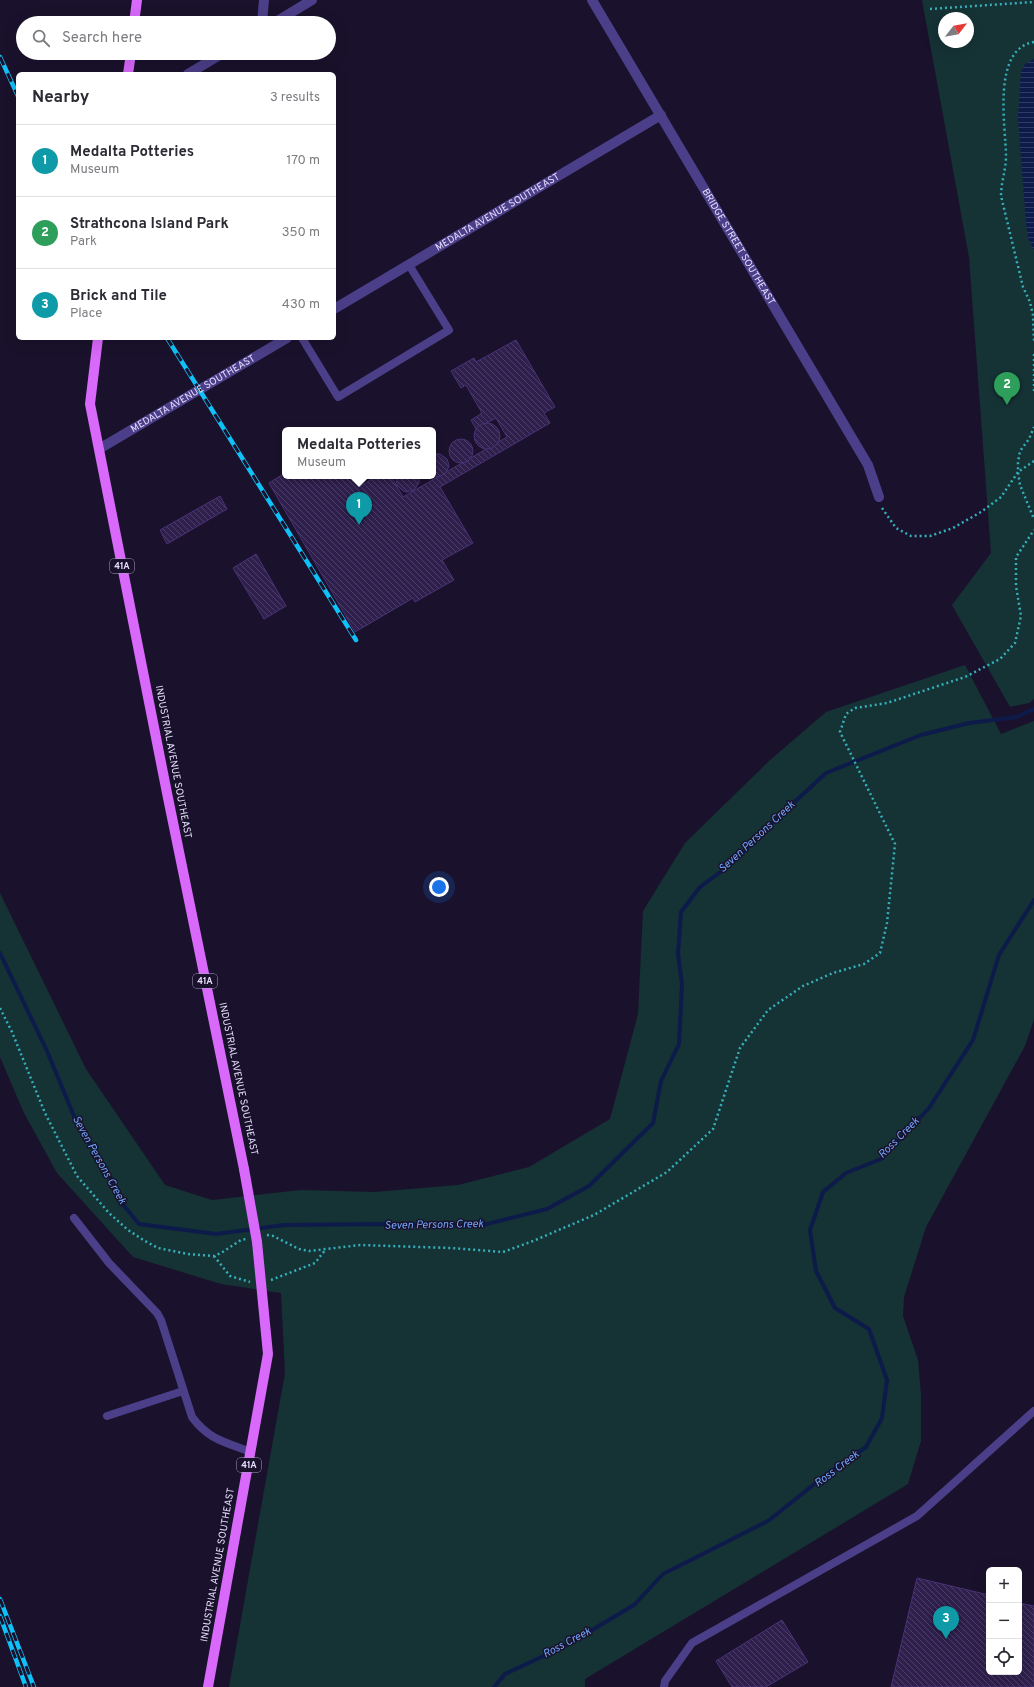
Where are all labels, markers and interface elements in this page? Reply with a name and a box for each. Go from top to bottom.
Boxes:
north arrow [938,12,974,48]
search box [16,16,336,60]
icon: search [30,27,52,49]
text: Search here [62,29,142,48]
text: Nearby [32,87,89,109]
text: 3 results [270,90,320,106]
text: Medalta Potteries [70,143,194,162]
text: 1 [42,153,48,169]
text: 170 m [286,153,320,169]
text: Museum [70,162,119,178]
street label: MEDALTA AVENUE SOUTHEAST [433,170,562,254]
street label: BRIDGE STREET SOUTHEAST [699,186,778,308]
text: Strathcona Island Park [70,215,229,234]
text: 2 [41,225,49,241]
text: 350 m [282,225,320,241]
text: Park [70,234,97,250]
text: Brick and Tile [70,287,167,306]
text: 3 [41,297,49,313]
text: 430 m [282,297,320,313]
text: Place [70,306,102,322]
street label: MEDALTA AVENUE SOUTHEAST [128,352,258,435]
pin: 2 [994,372,1020,405]
popup [282,427,436,479]
text: Medalta Potteries [297,436,421,455]
text: Museum [297,455,346,471]
pin: 1 [346,492,372,525]
road number: 41A [110,559,134,573]
street label: INDUSTRIAL AVENUE SOUTHEAST [152,684,194,840]
water label: Seven Persons Creek [716,798,798,876]
your location [429,877,449,897]
road number: 41A [193,974,217,988]
street label: INDUSTRIAL AVENUE SOUTHEAST [215,1001,261,1157]
water label: Seven Persons Creek [69,1113,129,1207]
water label: Ross Creek [875,1114,923,1162]
water label: Seven Persons Creek [384,1217,484,1233]
water label: Ross Creek [812,1447,863,1490]
road number: 41A [237,1458,261,1472]
street label: INDUSTRIAL AVENUE SOUTHEAST [198,1487,238,1643]
map controls [986,1567,1022,1675]
button: + [986,1567,1022,1603]
button: − [986,1603,1022,1639]
pin: 3 [933,1606,959,1639]
water label: Ross Creek [541,1624,594,1662]
button: locate [986,1639,1022,1675]

